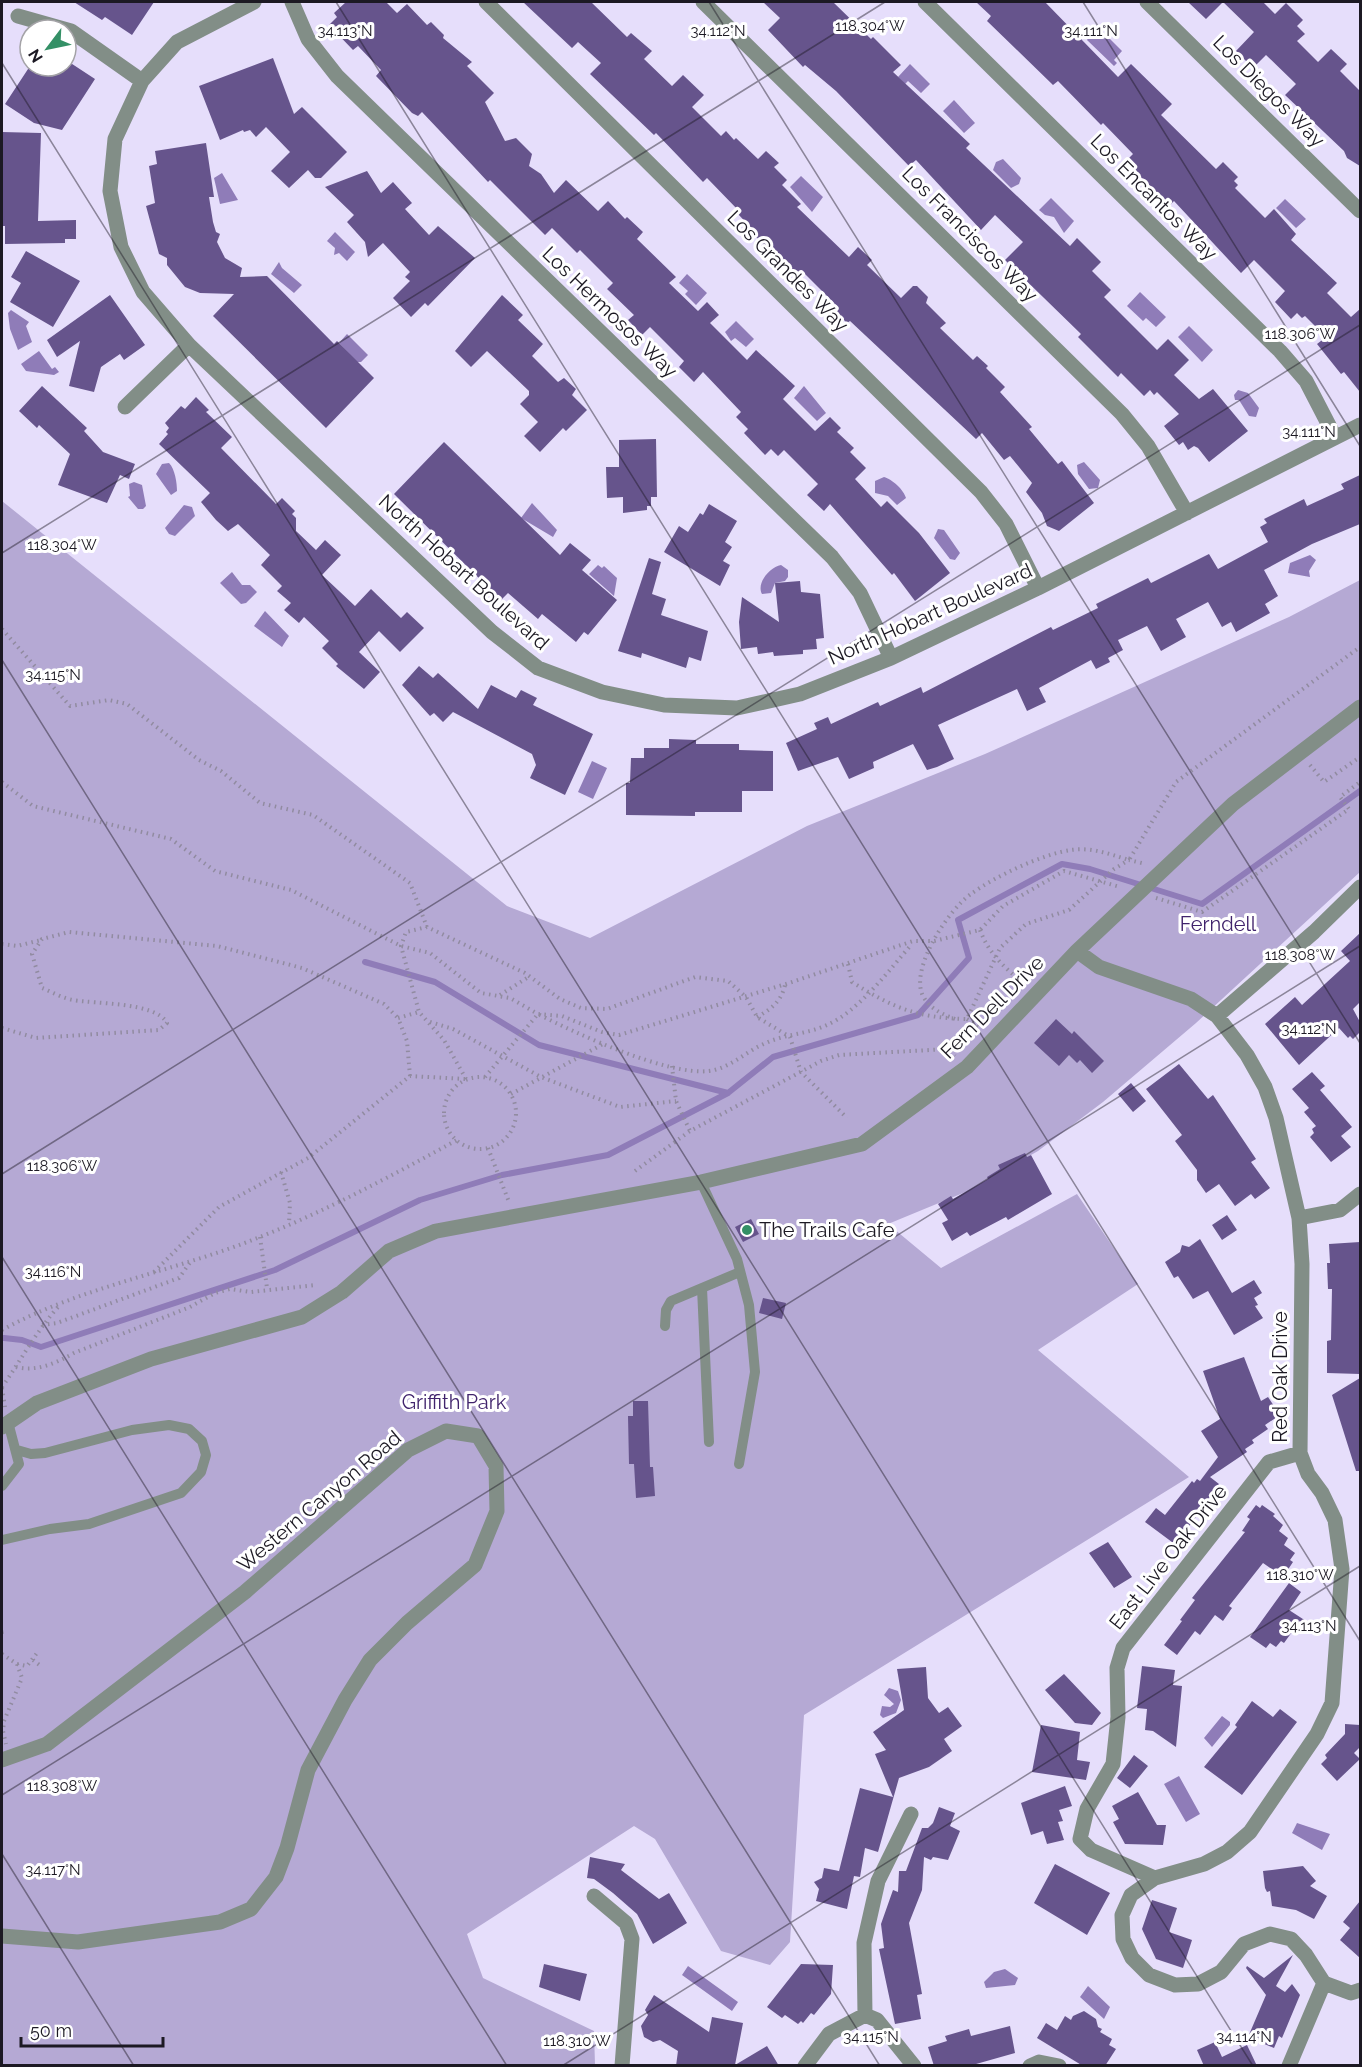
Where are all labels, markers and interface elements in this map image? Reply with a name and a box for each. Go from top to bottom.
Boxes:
text: 118.304°W [835,17,905,35]
north arrow [18,18,78,78]
text: 34.113°N [317,22,373,40]
text: 34.112°N [690,22,746,40]
text: 34.111°N [1064,22,1118,40]
street label: Los Diegos Way [1208,30,1330,152]
text: N [24,45,47,66]
street label: Los Encantos Way [1086,129,1222,265]
street label: Los Franciscos Way [897,161,1043,307]
street label: Los Grandes Way [722,205,854,337]
street label: Los Hermosos Way [537,241,683,383]
text: 118.306°W [1265,325,1336,343]
text: 34.111°N [1282,423,1336,441]
street label: North Hobart Boulevard [374,489,554,655]
text: 118.304°W [27,536,97,554]
street label: North Hobart Boulevard [824,558,1036,670]
text: 34.115°N [25,666,81,684]
park label: Ferndell [1180,912,1257,936]
text: 118.308°W [1265,946,1335,964]
street label: Fern Dell Drive [936,950,1049,1063]
text: 34.112°N [1281,1020,1337,1038]
text: 118.306°W [27,1157,98,1175]
place label: The Trails Cafe [759,1218,895,1242]
marker: The Trails Cafe [740,1223,754,1237]
text: 34.116°N [25,1263,81,1281]
street label: Red Oak Drive [1268,1311,1292,1443]
park label: Griffith Park [402,1390,507,1414]
street label: Western Canyon Road [232,1426,406,1576]
street label: East Live Oak Drive [1104,1480,1232,1634]
text: 118.310°W [1266,1566,1334,1584]
text: 34.113°N [1281,1617,1337,1635]
text: 118.308°W [27,1777,97,1795]
text: 34.117°N [25,1861,81,1879]
scale bar [21,2010,164,2048]
text: 50 m [30,2020,72,2041]
text: 34.115°N [843,2028,899,2046]
text: 34.114°N [1216,2028,1272,2046]
text: 118.310°W [543,2032,611,2050]

